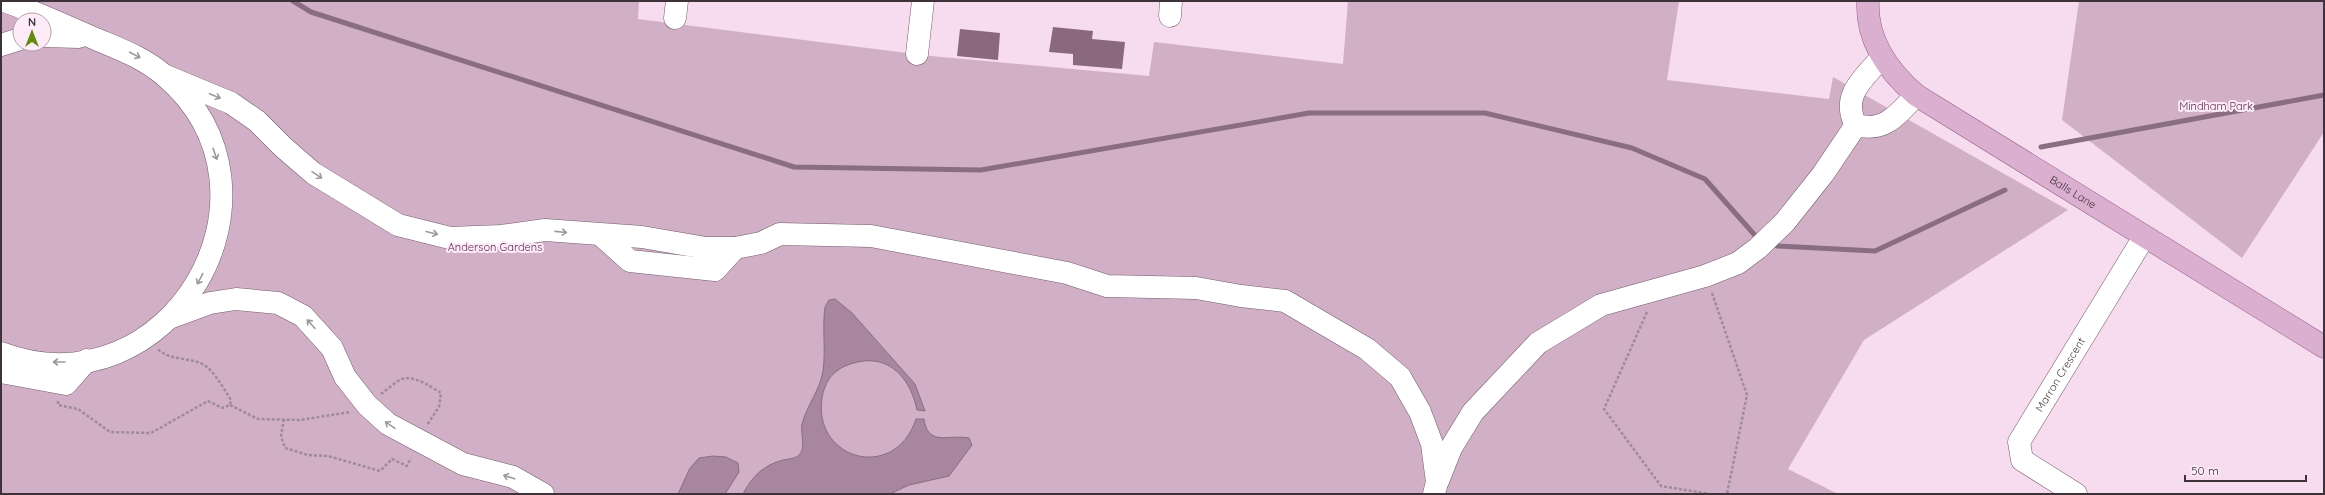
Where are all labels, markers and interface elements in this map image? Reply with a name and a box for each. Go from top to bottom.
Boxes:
north arrow [12,12,52,52]
text: N [28,15,36,29]
one-way arrow [129,52,141,60]
one-way arrow [208,93,220,101]
park label: Mindham Park [2179,99,2253,113]
one-way arrow [211,147,219,159]
one-way arrow [311,171,322,179]
street label: Balls Lane [2047,172,2099,212]
one-way arrow [554,228,567,236]
one-way arrow [425,230,438,238]
park label: Anderson Gardens [448,240,542,254]
one-way arrow [195,273,203,285]
one-way arrow [306,319,315,329]
street label: Marron Crescent [2032,335,2088,414]
one-way arrow [53,358,66,366]
one-way arrow [385,420,396,429]
scale bar [2185,457,2306,483]
text: 50 m [2191,463,2219,478]
one-way arrow [502,473,515,480]

